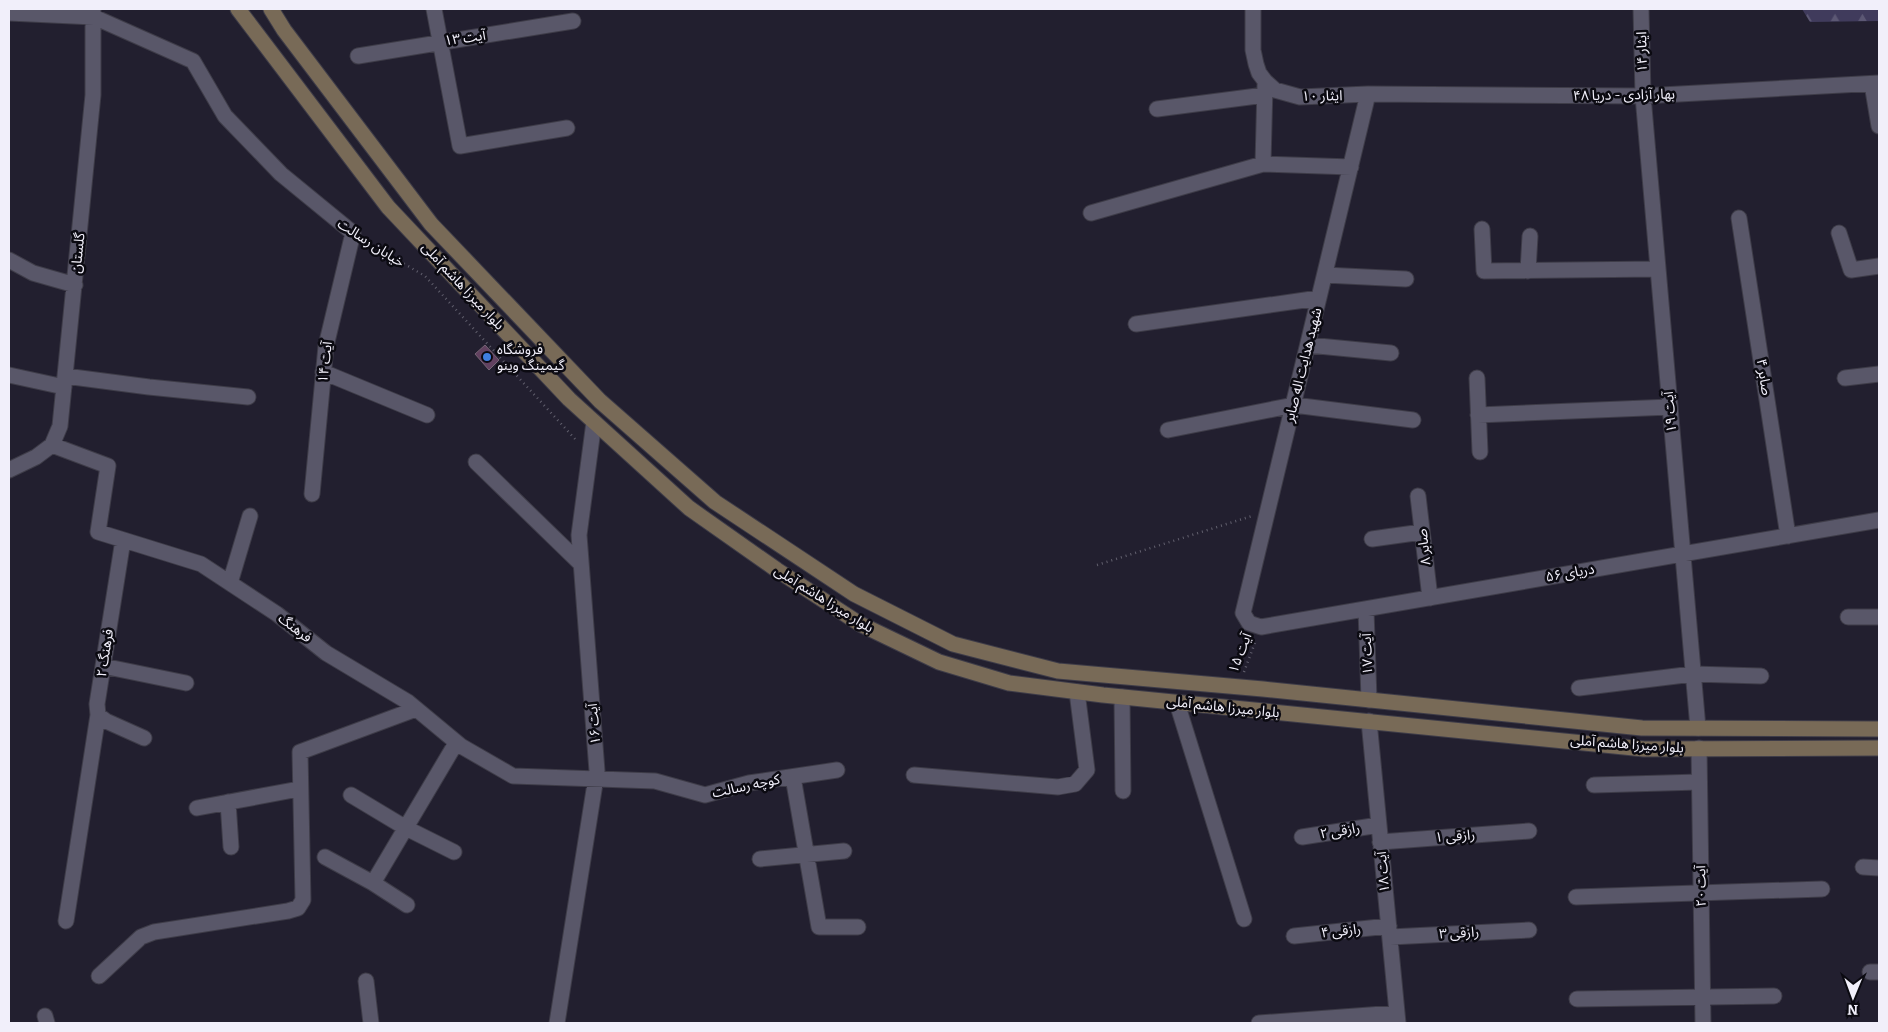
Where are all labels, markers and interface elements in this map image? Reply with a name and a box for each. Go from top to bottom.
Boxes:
street label: آیت ۱۳ [443,27,488,49]
street label: ایثار ۱۴ [1633,31,1651,73]
street label: بهار آزادی - دریا ۴۸ [1573,86,1675,104]
street label: ایثار ۱۰ [1301,87,1343,105]
street label: خیابان رسالت [334,215,408,271]
street label: گلستان [67,232,89,274]
street label: بلوار میرزا هاشم آملی [417,239,508,335]
street label: شهید هدایت اله صابر [1280,306,1325,425]
street label: آيت ۱۴ [314,339,336,384]
place label: فروشگاه گیمینگ وینو [497,341,565,374]
marker: فروشگاه گیمینگ وینو [481,351,493,363]
street label: صابر ۴ [1753,357,1775,397]
street label: آیت ۱۹ [1660,390,1680,433]
street label: صابر ۸ [1414,527,1434,566]
street label: دریای ۵۶ [1544,560,1596,586]
street label: بلوار میرزا هاشم آملی [770,562,877,638]
street label: فرهنگ [275,610,315,646]
street label: فرهنگ ۲ [93,628,117,678]
street label: آیت ۱۵ [1225,630,1256,675]
street label: آیت ۱۷ [1358,632,1376,675]
street label: بلوار میرزا هاشم آملی [1165,693,1281,723]
street label: آیت ۱۶ [584,702,604,745]
street label: بلوار میرزا هاشم آملی [1570,732,1685,758]
street label: کوچه رسالت [711,770,782,802]
street label: رازقی ۲ [1319,819,1361,843]
street label: رازقی ۱ [1434,826,1476,846]
street label: آیت ۱۸ [1373,850,1393,893]
street label: آیت ۲۰ [1692,864,1710,907]
street label: رازقی ۴ [1320,920,1362,942]
street label: رازقی ۳ [1438,923,1480,943]
north arrow [1828,972,1878,1022]
text: N [1847,1001,1858,1018]

